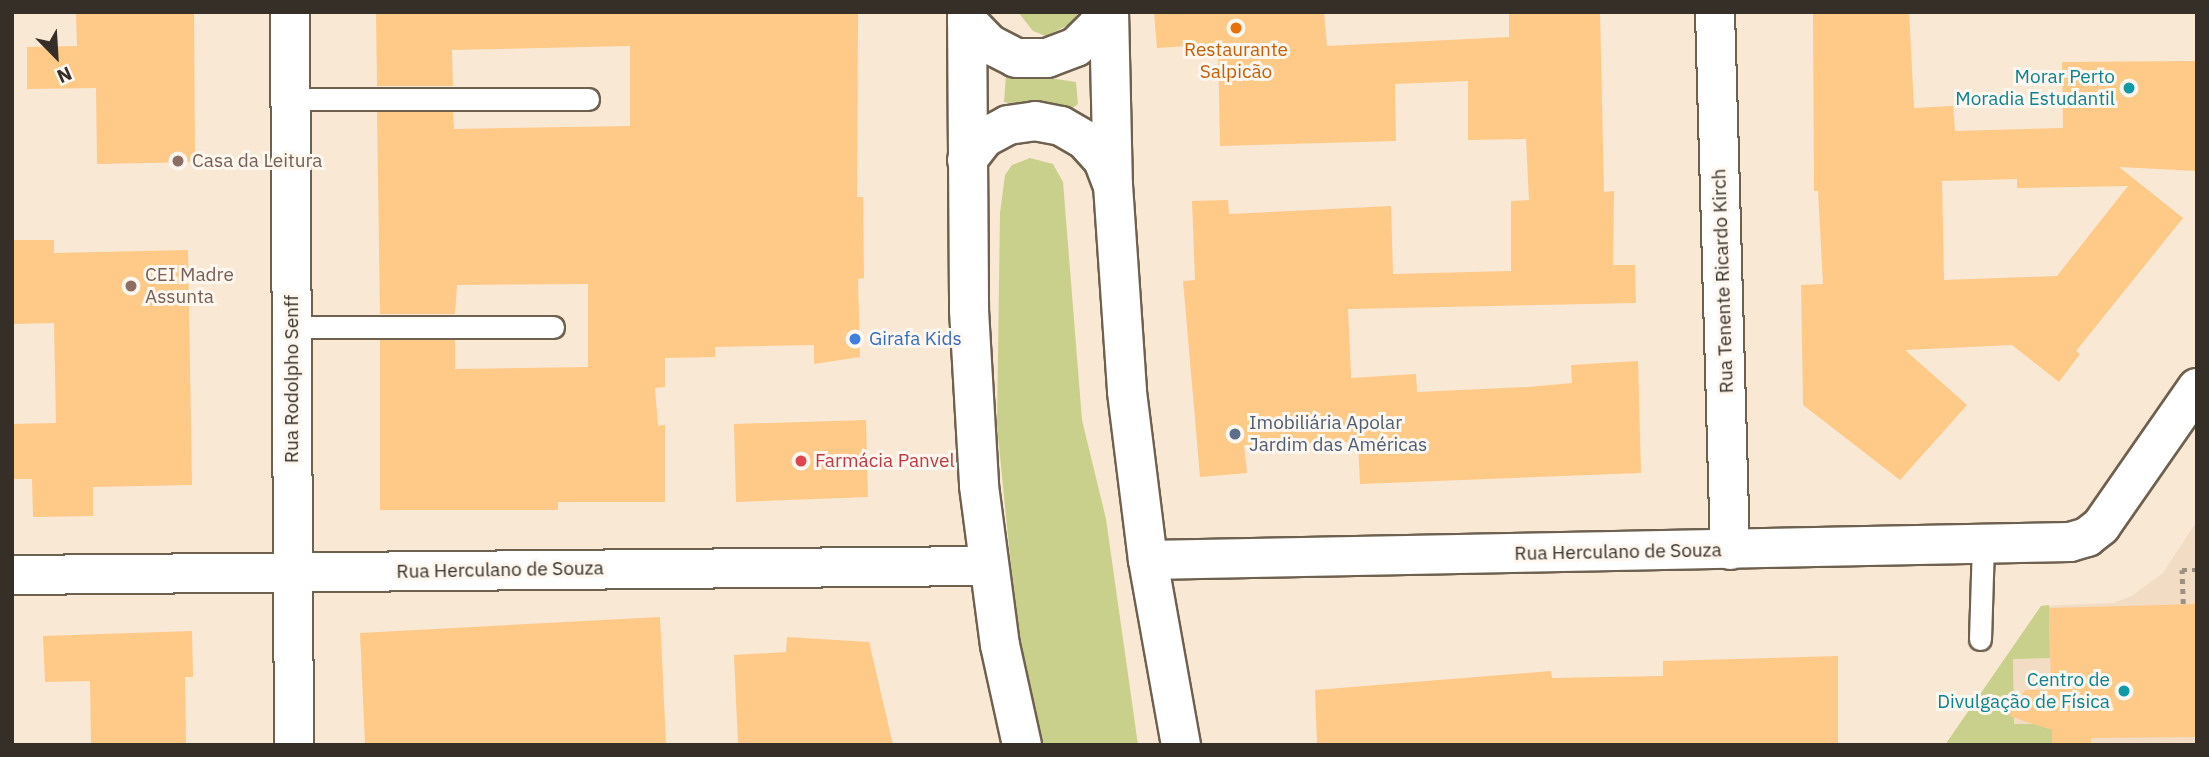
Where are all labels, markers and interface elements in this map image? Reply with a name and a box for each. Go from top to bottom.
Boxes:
marker: Restaurante Salpicão [1228,20,1244,36]
north arrow [21,21,91,91]
place label: Restaurante Salpicão [1184,39,1288,83]
text: N [53,61,76,89]
place label: Morar Perto Moradia Estudantil [1955,66,2115,110]
marker: Morar Perto Moradia Estudantil [2121,80,2137,96]
place label: Casa da Leitura [192,150,322,172]
marker: Casa da Leitura [170,153,186,169]
street label: Rua Tenente Ricardo Kirch [1708,168,1738,394]
place label: CEI Madre Assunta [145,264,234,308]
marker: CEI Madre Assunta [123,278,139,294]
street label: Rua Rodolpho Senff [281,295,303,463]
place label: Girafa Kids [869,328,962,350]
marker: Girafa Kids [847,331,863,347]
place label: Imobiliária Apolar Jardim das Américas [1249,412,1427,456]
marker: Imobiliária Apolar Jardim das Américas [1227,426,1243,442]
place label: Farmácia Panvel [815,450,955,472]
marker: Farmácia Panvel [793,453,809,469]
street label: Rua Herculano de Souza [1514,539,1722,565]
street label: Rua Herculano de Souza [396,557,604,583]
place label: Centro de Divulgação de Física [1937,669,2110,713]
marker: Centro de Divulgação de Física [2116,683,2132,699]

